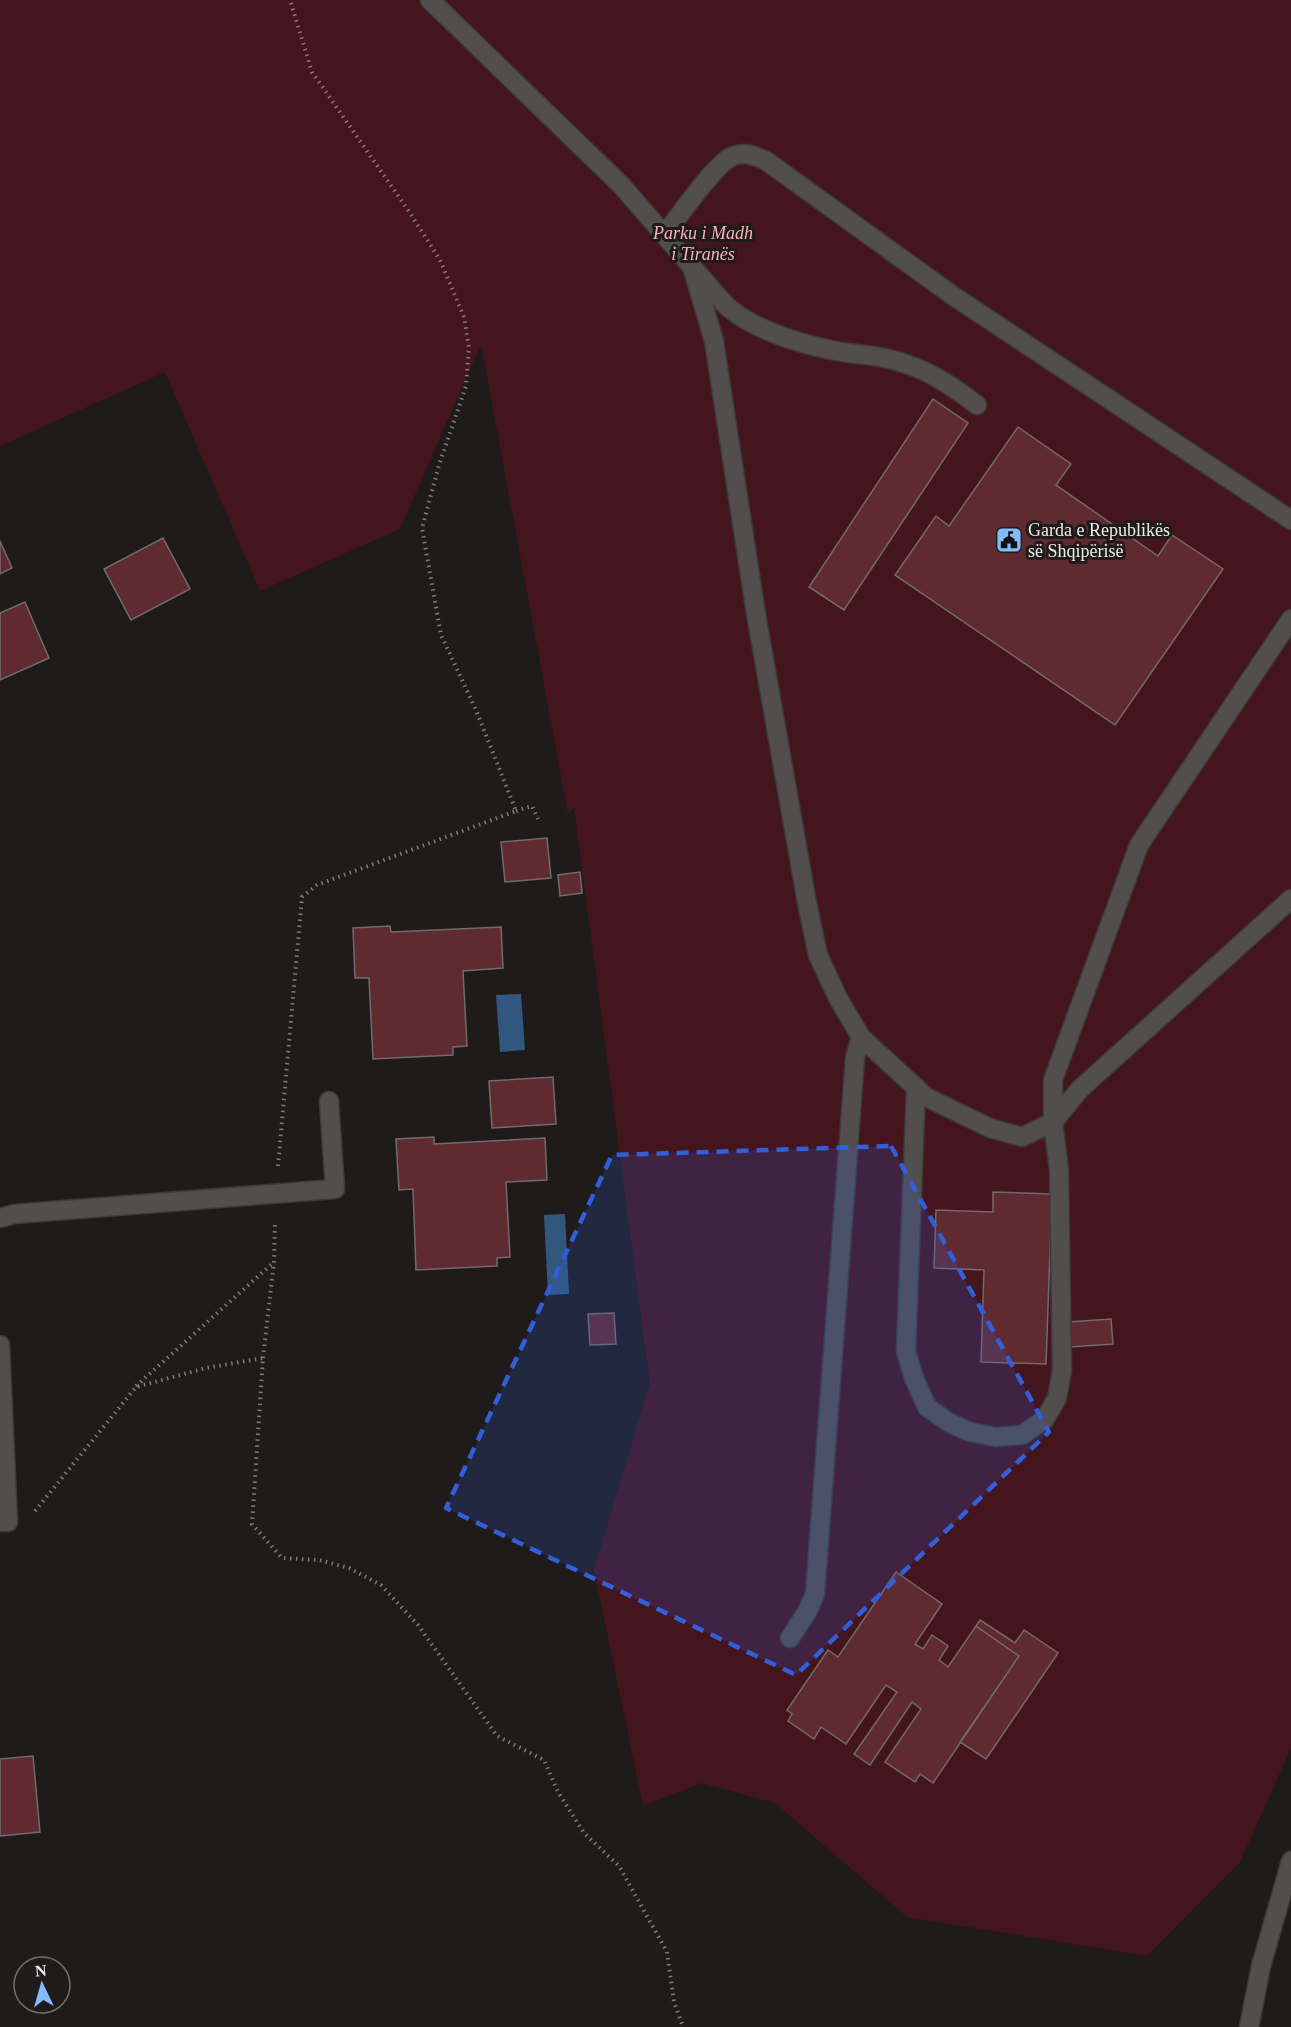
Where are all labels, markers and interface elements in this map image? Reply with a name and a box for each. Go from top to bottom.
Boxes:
park label: Parku i Madh i Tiranës [652,223,753,264]
place label: Garda e Republikës së Shqipërisë [1028,520,1170,561]
public building icon: Garda e Republikës së Shqipërisë [994,525,1024,555]
north arrow [12,1955,72,2015]
text: N [34,1962,48,1980]

